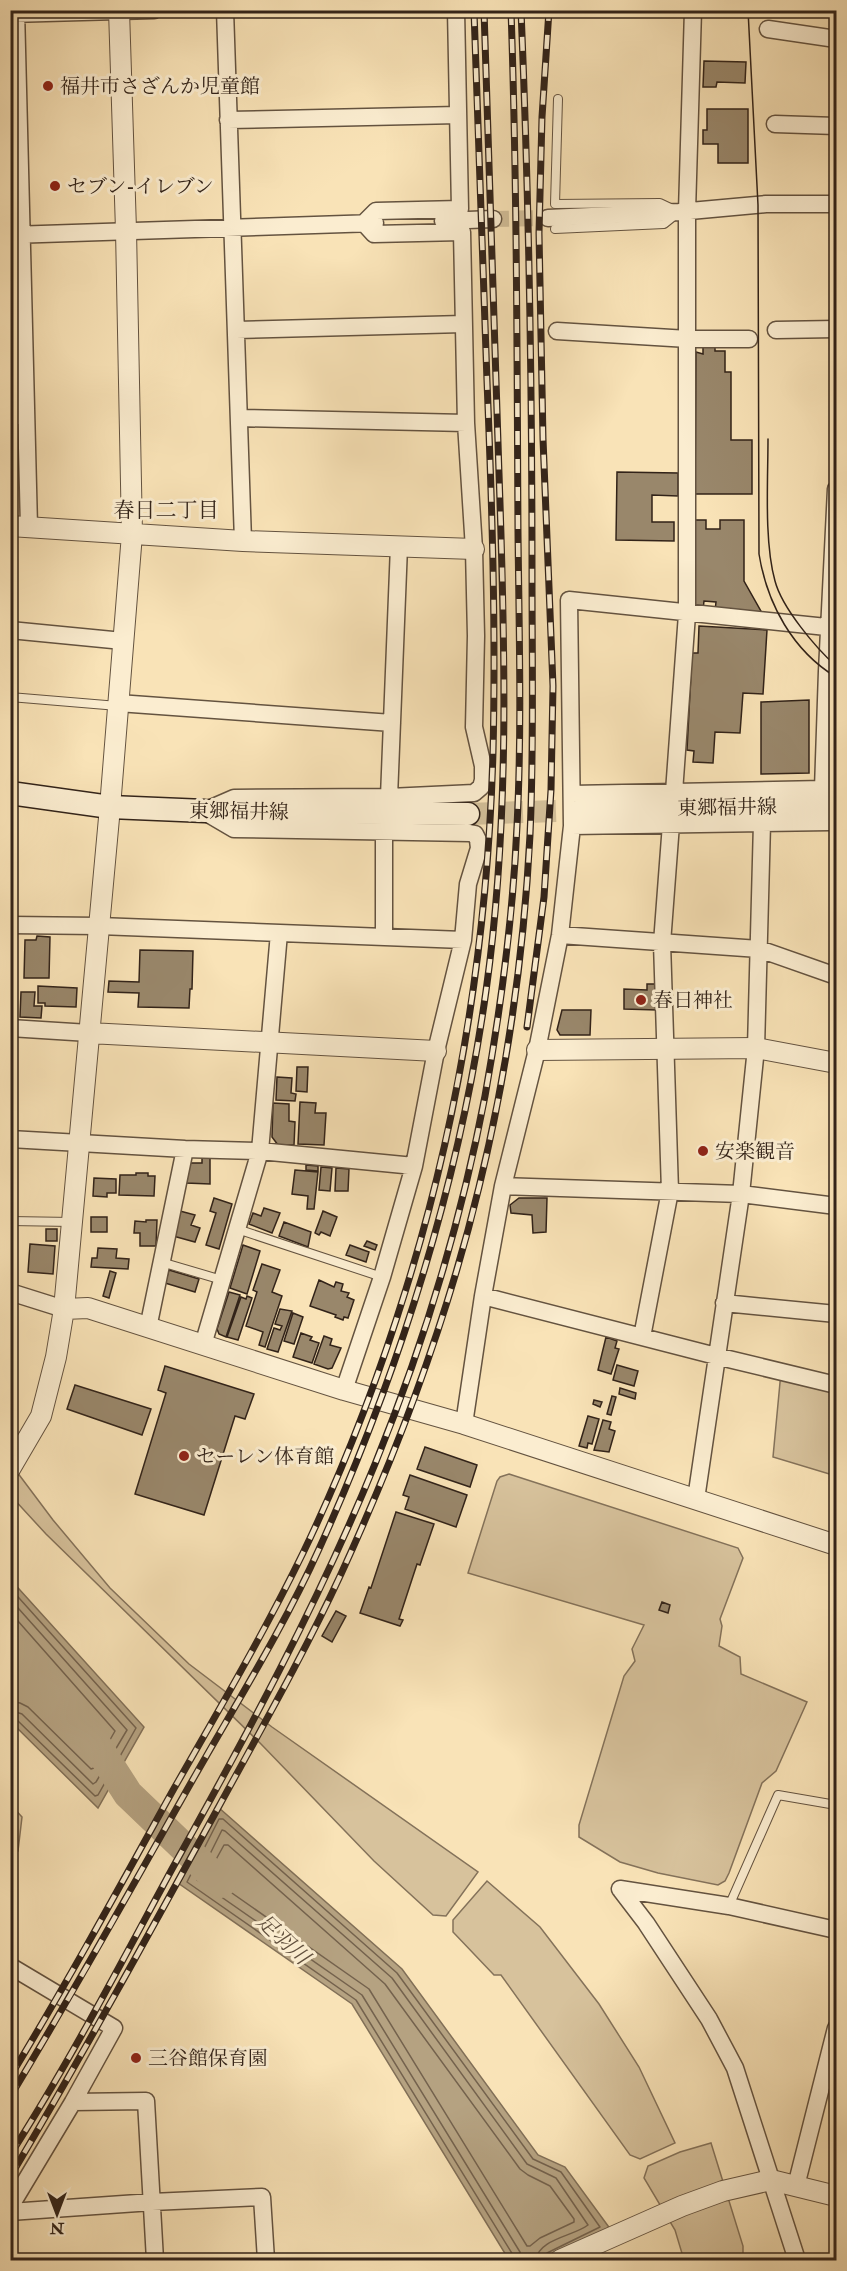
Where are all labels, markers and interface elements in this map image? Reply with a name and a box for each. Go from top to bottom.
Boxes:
place label: 福井市さざんか児童館 [60,74,260,99]
marker: 福井市さざんか児童館 [41,79,55,93]
place label: セブン-イレブン [67,174,214,199]
marker: セブン-イレブン [48,179,62,193]
district label: 春日二丁目 [114,497,219,524]
street label: 東郷福井線 [677,794,777,821]
street label: 東郷福井線 [189,798,289,825]
place label: 春日神社 [653,988,733,1013]
marker: 春日神社 [634,993,648,1007]
place label: 安楽観音 [715,1139,795,1164]
marker: 安楽観音 [696,1144,710,1158]
place label: セーレン体育館 [196,1444,334,1469]
marker: セーレン体育館 [177,1449,191,1463]
water label: 足羽川 [250,1908,316,1972]
place label: 三谷館保育園 [148,2046,268,2071]
marker: 三谷館保育園 [129,2051,143,2065]
north arrow [27,2184,87,2244]
text: N [49,2218,65,2238]

